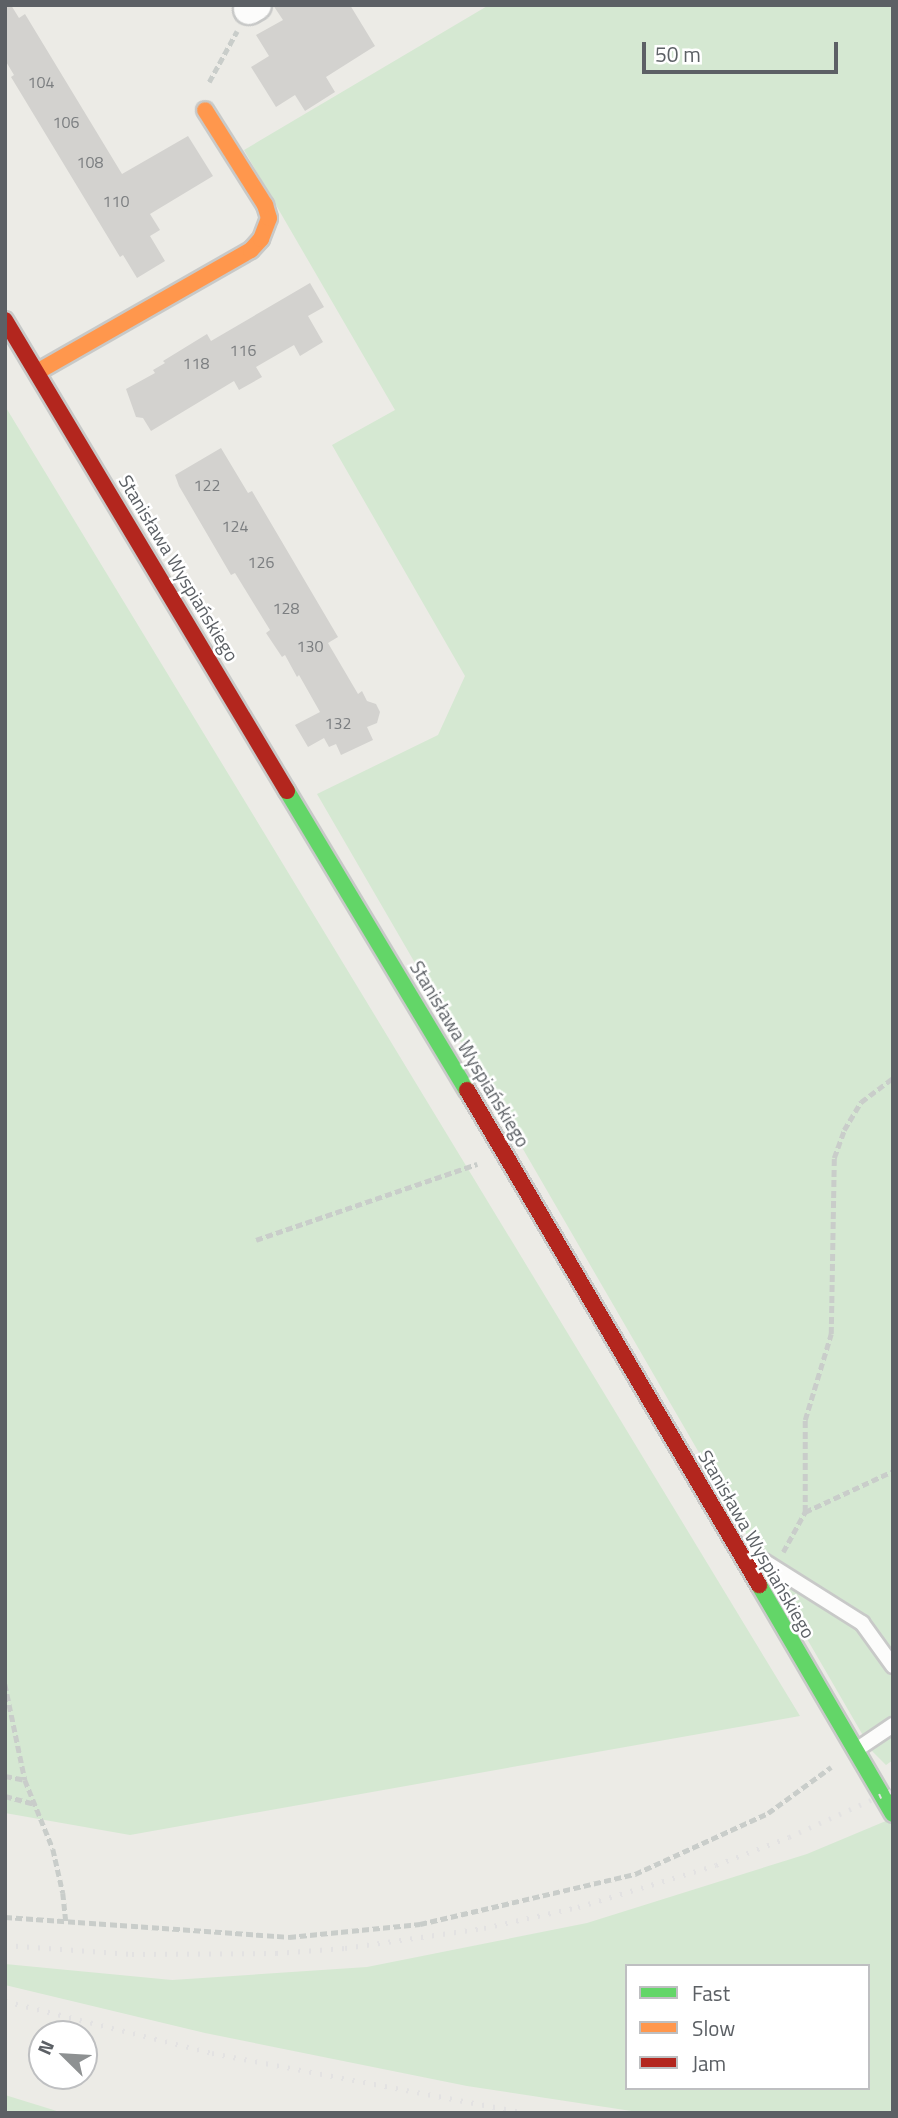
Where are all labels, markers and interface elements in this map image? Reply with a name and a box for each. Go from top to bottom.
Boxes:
scale bar [646,28,842,72]
text: 50 m [655,38,701,70]
house number: 104 [28,72,54,92]
house number: 106 [53,112,79,132]
house number: 108 [77,152,103,172]
house number: 110 [103,191,129,211]
house number: 116 [230,340,256,360]
house number: 118 [183,353,209,373]
street label: Stanisława Wyspiańskiego [114,471,244,665]
house number: 122 [194,475,220,495]
house number: 124 [222,516,248,536]
house number: 126 [248,552,274,572]
house number: 128 [273,598,299,618]
house number: 130 [297,636,323,656]
house number: 132 [325,713,351,733]
street label: Stanisława Wyspiańskiego [405,957,535,1151]
street label: Stanisława Wyspiańskiego [694,1446,820,1642]
legend [625,1964,870,2090]
text: Fast [692,1977,730,2009]
text: Slow [692,2012,735,2044]
north arrow [28,2020,98,2090]
text: N [29,2035,61,2059]
text: Jam [692,2047,726,2079]

